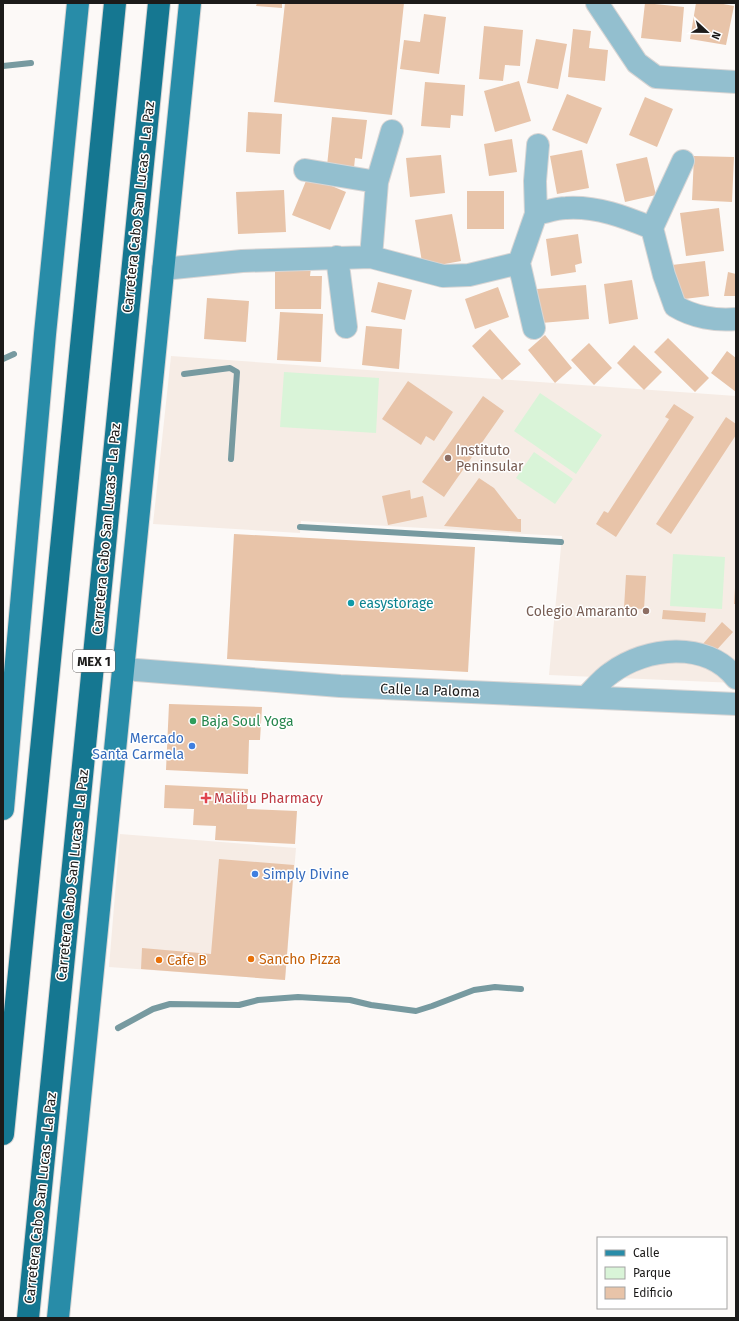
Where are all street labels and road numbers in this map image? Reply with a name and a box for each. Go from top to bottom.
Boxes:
street label: Carretera Cabo San Lucas - La Paz [119,100,158,314]
street label: Carretera Cabo San Lucas - La Paz [89,422,124,636]
road number: MEX 1 [73,650,115,672]
street label: Calle La Paloma [380,680,480,701]
street label: Carretera Cabo San Lucas - La Paz [53,768,92,982]
street label: Carretera Cabo San Lucas - La Paz [21,1091,60,1305]

